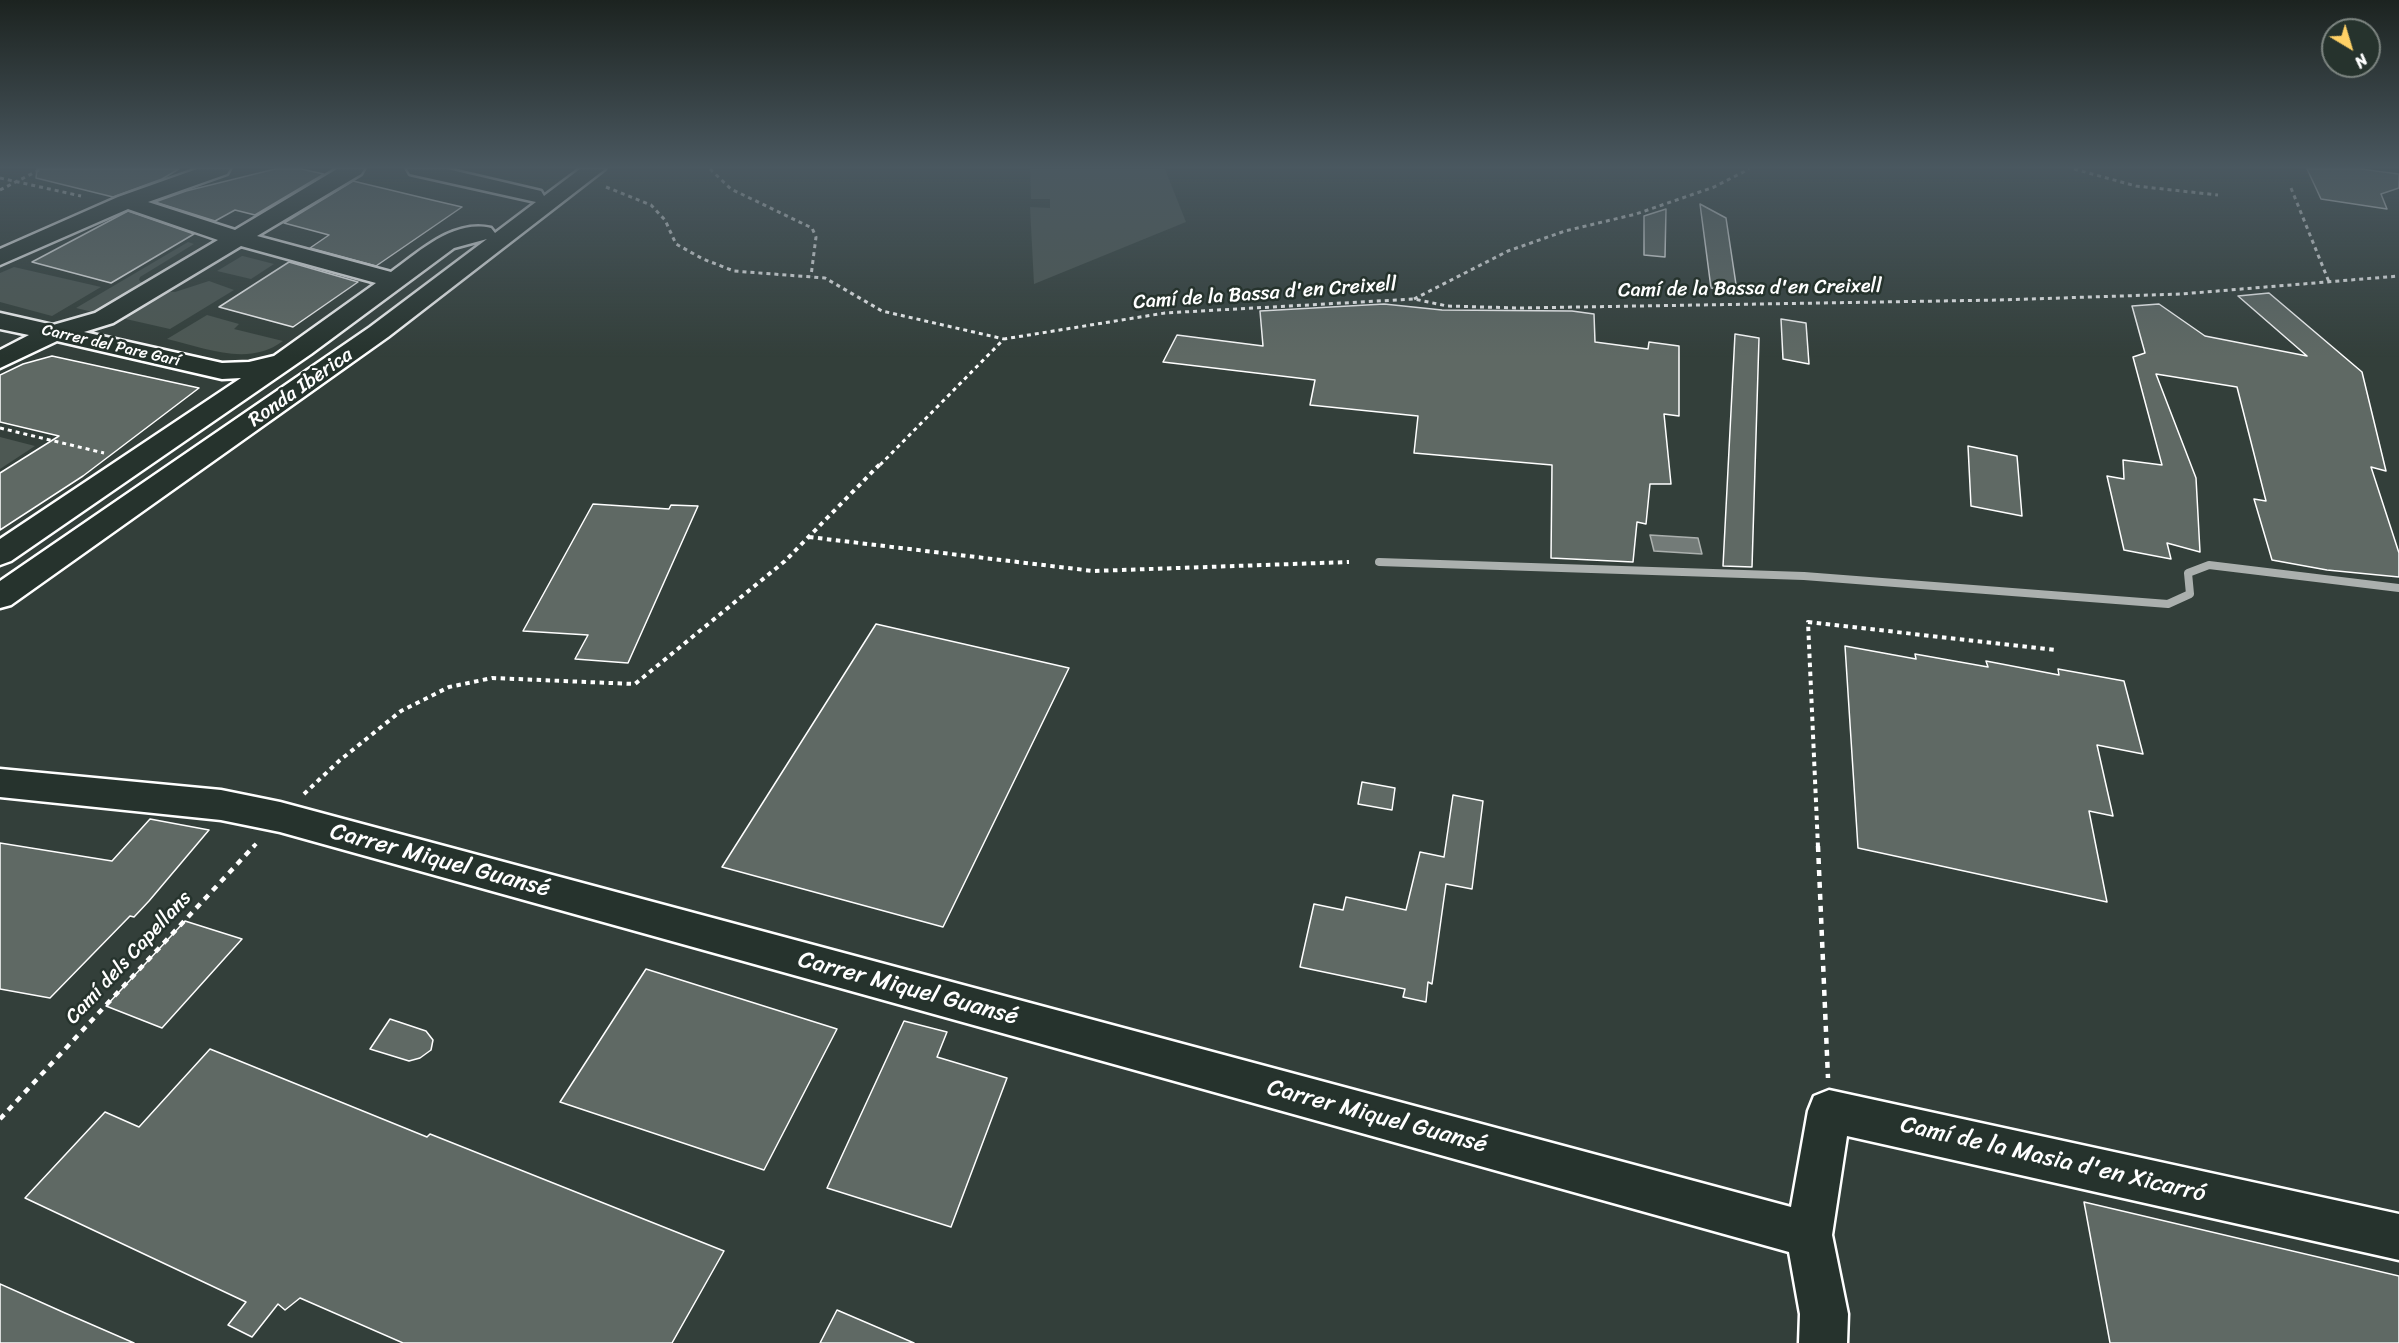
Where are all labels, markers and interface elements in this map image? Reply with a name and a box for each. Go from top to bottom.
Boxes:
north arrow [2321,18,2381,78]
text: N [2348,46,2374,76]
street label: Camí de la Bassa d'en Creixell [1133,273,1397,315]
street label: Camí de la Bassa d'en Creixell [1618,275,1882,303]
street label: Carrer del Pare Garí [40,321,182,371]
street label: Ronda Ibèrica [244,343,358,433]
street label: Carrer Miquel Guansé [327,818,553,904]
street label: Camí dels Capellans [61,886,197,1030]
street label: Carrer Miquel Guansé [795,946,1021,1032]
street label: Carrer Miquel Guansé [1264,1074,1490,1160]
street label: Camí de la Masia d'en Xicarró [1898,1111,2208,1209]

